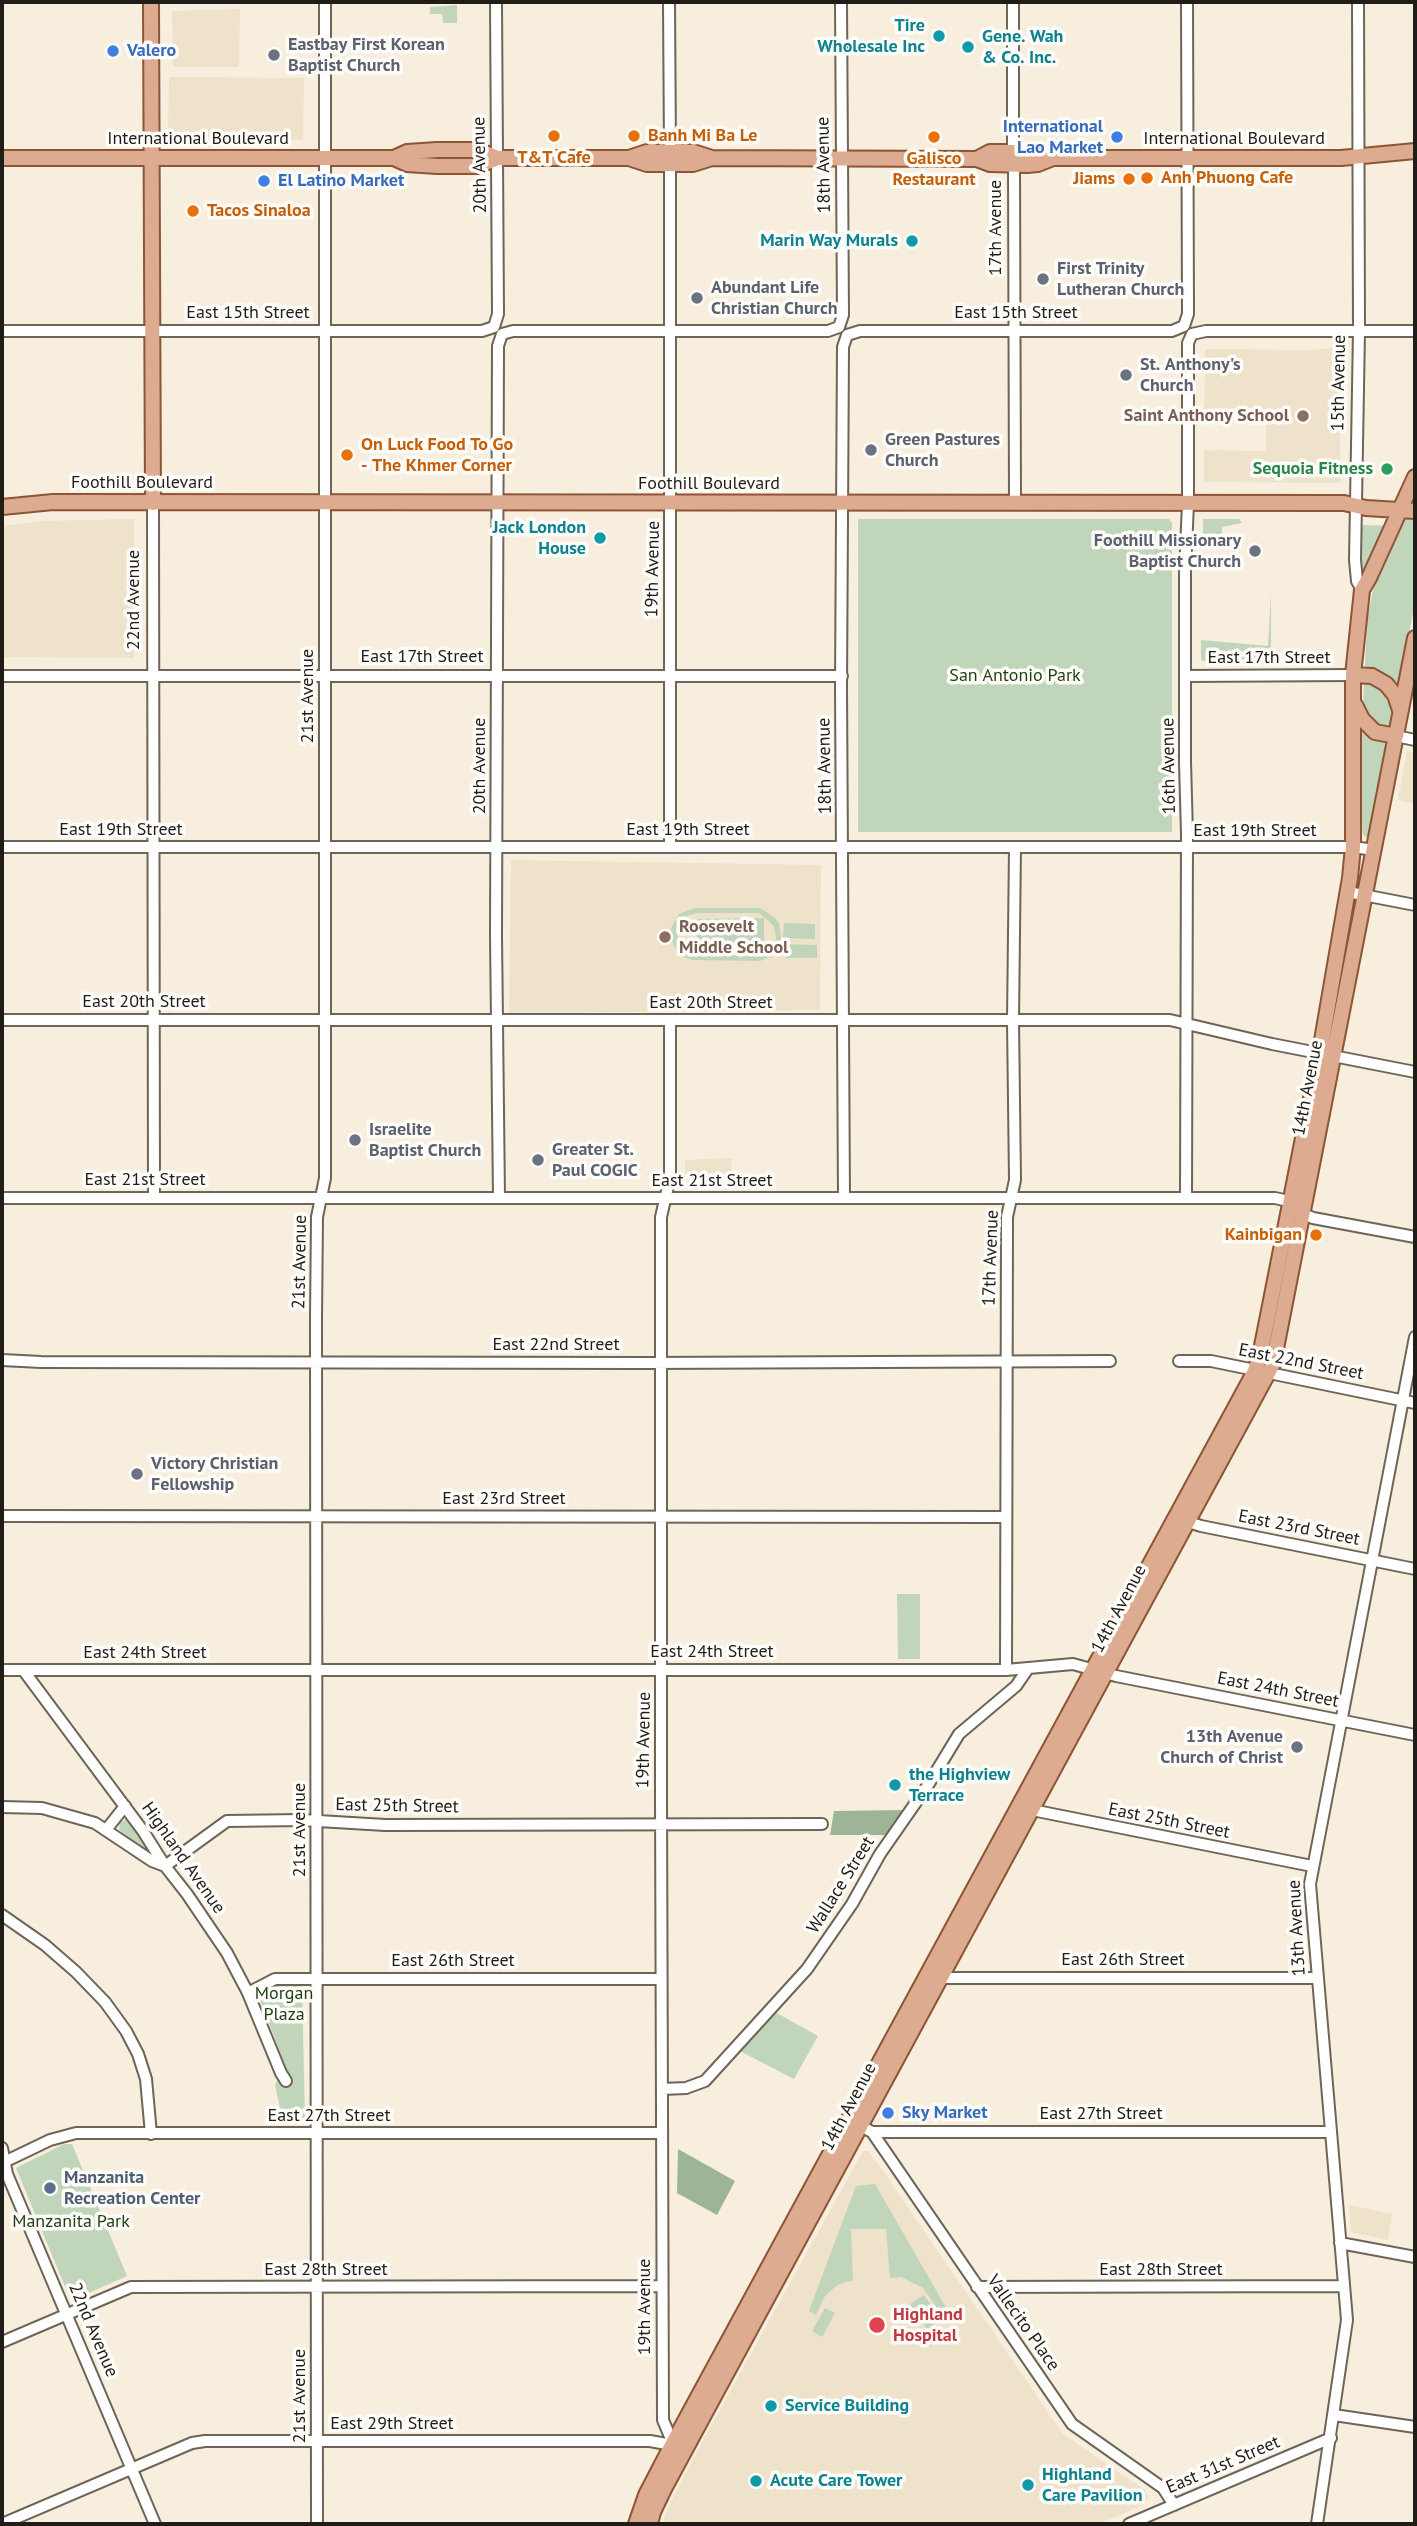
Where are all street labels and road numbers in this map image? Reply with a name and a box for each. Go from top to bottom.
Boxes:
street label: 20th Avenue [468,117,492,213]
street label: 18th Avenue [812,117,836,213]
street label: International Boulevard [107,128,289,150]
street label: International Boulevard [1143,128,1325,150]
street label: 17th Avenue [985,180,1007,276]
street label: East 15th Street [186,302,310,324]
street label: East 15th Street [954,302,1078,324]
street label: 15th Avenue [1327,335,1351,431]
street label: Foothill Boulevard [71,472,213,494]
street label: Foothill Boulevard [638,473,780,495]
street label: 19th Avenue [641,521,665,617]
street label: 22nd Avenue [123,550,145,650]
street label: East 17th Street [361,646,483,668]
street label: East 17th Street [1208,647,1330,669]
street label: 21st Avenue [297,649,319,743]
street label: 20th Avenue [469,718,491,814]
street label: 18th Avenue [813,718,837,814]
street label: 16th Avenue [1157,718,1181,814]
street label: East 19th Street [59,819,183,841]
street label: East 19th Street [626,819,750,841]
street label: East 19th Street [1193,820,1317,842]
street label: East 20th Street [82,991,206,1013]
street label: East 20th Street [649,992,773,1014]
street label: 14th Avenue [1288,1039,1328,1137]
street label: East 21st Street [84,1169,206,1191]
street label: East 21st Street [651,1170,773,1192]
street label: 17th Avenue [979,1210,1003,1306]
street label: 21st Avenue [288,1215,312,1309]
street label: East 22nd Street [493,1334,619,1356]
street label: East 22nd Street [1237,1339,1365,1385]
street label: East 23rd Street [442,1488,566,1510]
street label: East 23rd Street [1236,1506,1362,1550]
street label: 14th Avenue [1087,1561,1151,1657]
street label: East 24th Street [650,1641,774,1663]
street label: East 24th Street [83,1642,207,1664]
street label: East 24th Street [1215,1668,1341,1712]
street label: 19th Avenue [632,1692,656,1788]
street label: 21st Avenue [289,1783,311,1877]
street label: East 25th Street [335,1794,459,1818]
street label: Highland Avenue [137,1798,229,1918]
street label: East 25th Street [1106,1799,1232,1843]
street label: Wallace Street [803,1833,879,1937]
street label: 13th Avenue [1284,1879,1310,1977]
street label: East 26th Street [1061,1949,1185,1971]
street label: East 26th Street [391,1950,515,1972]
street label: 14th Avenue [817,2059,881,2155]
street label: East 27th Street [1040,2103,1162,2125]
street label: East 27th Street [268,2105,390,2127]
street label: East 28th Street [264,2259,388,2281]
street label: 19th Avenue [634,2259,656,2355]
street label: East 28th Street [1099,2259,1223,2281]
street label: Vallecito Place [982,2271,1064,2375]
street label: 22nd Avenue [63,2280,123,2380]
street label: 21st Avenue [289,2349,311,2443]
street label: East 29th Street [330,2413,454,2435]
street label: East 31st Street [1163,2431,1283,2499]

